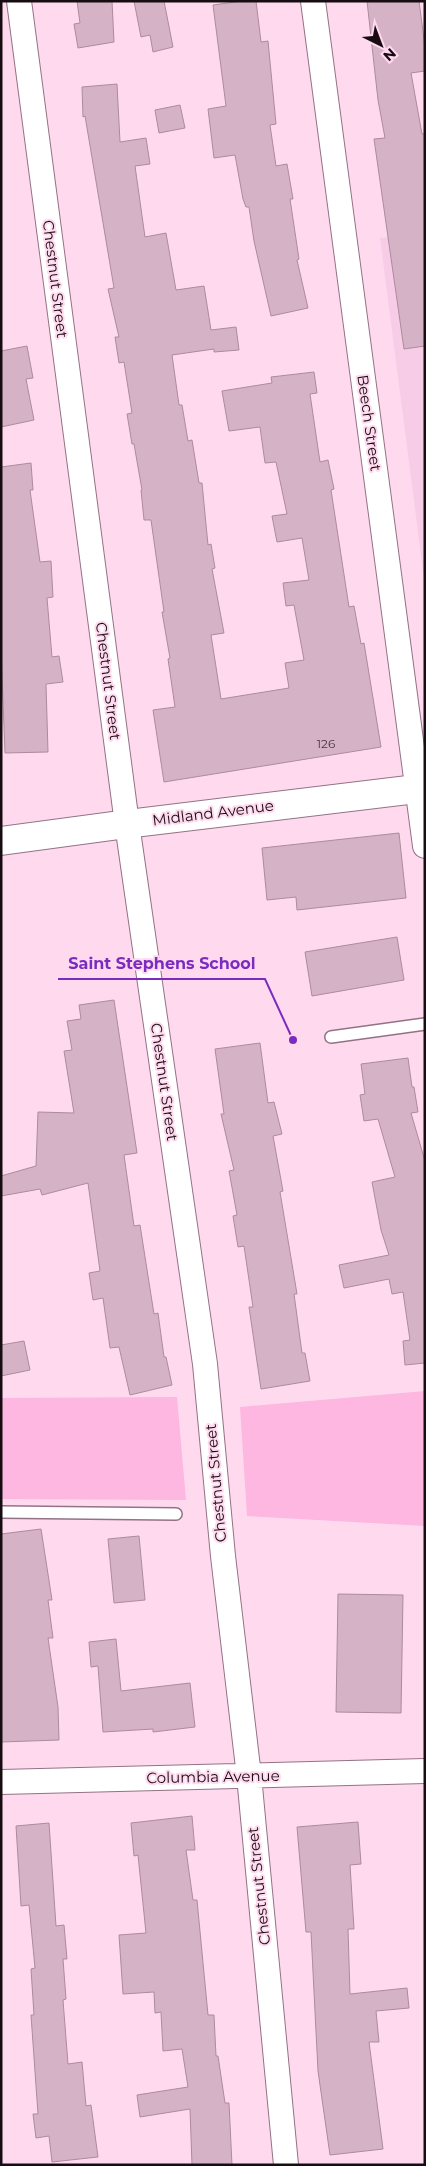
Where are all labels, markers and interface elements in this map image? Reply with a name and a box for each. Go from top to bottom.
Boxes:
north arrow [356,20,406,70]
text: N [379,44,400,65]
street label: Chestnut Street [39,219,72,339]
street label: Beech Street [353,373,386,472]
street label: Chestnut Street [92,621,125,741]
house number: 126 [317,736,335,751]
street label: Midland Avenue [151,796,275,829]
callout: Saint Stephens School [58,948,265,979]
text: Saint Stephens School [68,954,256,973]
street label: Chestnut Street [147,1022,182,1142]
street label: Chestnut Street [201,1423,230,1543]
street label: Columbia Avenue [146,1766,280,1787]
street label: Chestnut Street [243,1826,274,1946]

